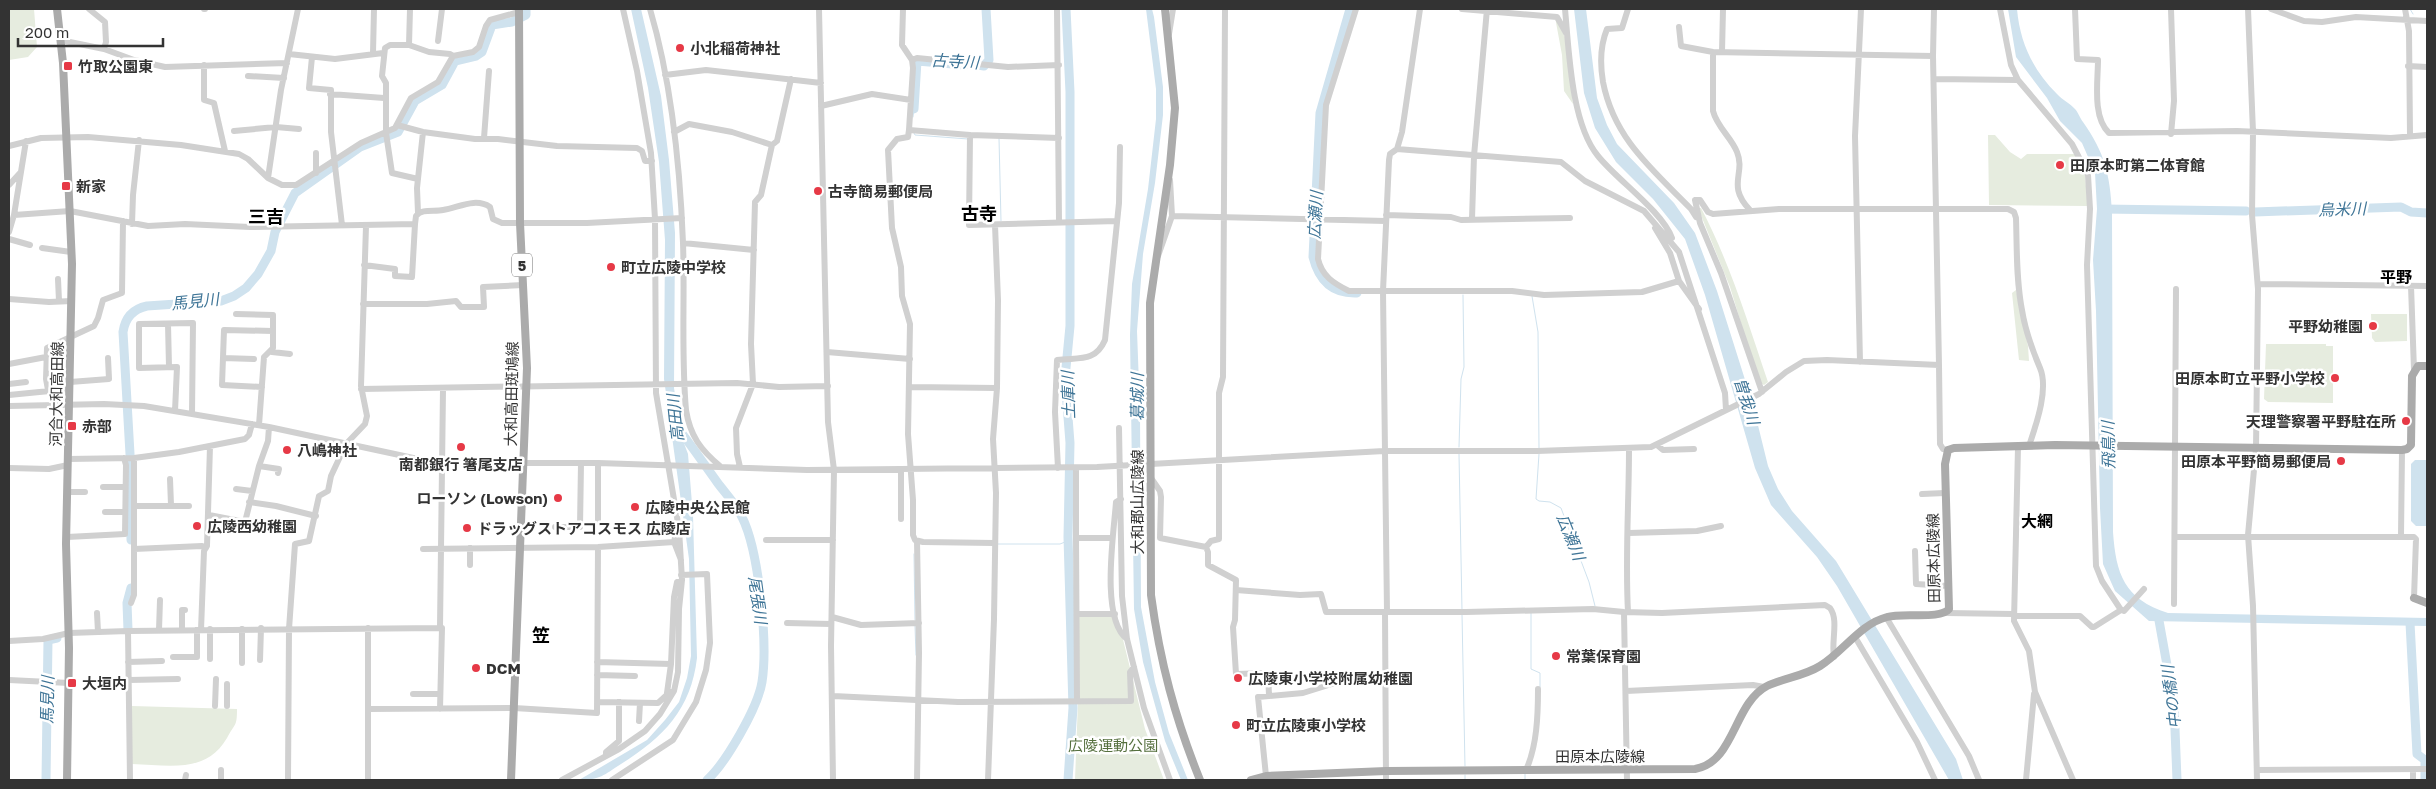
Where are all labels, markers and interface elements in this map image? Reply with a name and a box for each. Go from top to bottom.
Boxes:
scale bar [18,15,162,47]
text: 200 m [25,23,69,41]
place label: 小北稲荷神社 [690,39,780,57]
marker: 小北稲荷神社 [674,42,686,54]
water label: 古寺川 [931,50,981,72]
place label: 竹取公園東 [78,57,153,75]
marker: 竹取公園東 [62,60,74,72]
place label: 田原本町第二体育館 [2070,156,2205,174]
marker: 田原本町第二体育館 [2054,159,2066,171]
place label: 新家 [76,177,106,195]
marker: 新家 [60,180,72,192]
place label: 古寺簡易郵便局 [828,182,933,200]
marker: 古寺簡易郵便局 [812,185,824,197]
water label: 広瀬川 [1304,189,1326,239]
water label: 烏米川 [2318,198,2368,220]
district label: 古寺 [961,202,997,224]
district label: 三吉 [248,205,284,227]
road number: 5 [512,254,532,276]
place label: 町立広陵中学校 [621,258,726,276]
marker: 町立広陵中学校 [605,261,617,273]
district label: 平野 [2380,267,2412,287]
water label: 馬見川 [170,288,222,313]
place label: 平野幼稚園 [2288,317,2363,335]
marker: 平野幼稚園 [2367,320,2379,332]
street label: 河合大和高田線 [46,341,66,447]
street label: 大和高田斑鳩線 [501,341,521,447]
water label: 土庫川 [1057,369,1079,419]
place label: 田原本町立平野小学校 [2175,369,2325,387]
water label: 葛城川 [1127,371,1147,421]
marker: 田原本町立平野小学校 [2329,372,2341,384]
water label: 曽我川 [1730,375,1765,429]
water label: 高田川 [662,391,687,443]
place label: 天理警察署平野駐在所 [2246,412,2396,430]
marker: 天理警察署平野駐在所 [2400,415,2412,427]
place label: 赤部 [82,417,112,435]
water label: 飛鳥川 [2098,419,2118,469]
marker: 赤部 [66,420,78,432]
place label: 八嶋神社 [297,441,357,459]
marker: 南都銀行 箸尾支店 [455,441,467,453]
marker: 八嶋神社 [281,444,293,456]
street label: 大和郡山広陵線 [1128,449,1146,555]
place label: 田原本平野簡易郵便局 [2181,452,2331,470]
place label: 南都銀行 箸尾支店 [399,455,523,473]
marker: 田原本平野簡易郵便局 [2335,455,2347,467]
place label: ローソン (Lowson) [417,489,548,507]
marker: ローソン (Lowson) [552,492,564,504]
place label: 広陵中央公民館 [645,498,750,516]
marker: 広陵中央公民館 [629,501,641,513]
water label: 広瀬川 [1553,511,1590,565]
district label: 大網 [2021,511,2053,531]
street label: 田原本広陵線 [1923,513,1943,603]
place label: 広陵西幼稚園 [207,517,297,535]
place label: ドラッグストアコスモス 広陵店 [477,519,691,537]
marker: 広陵西幼稚園 [191,520,203,532]
marker: ドラッグストアコスモス 広陵店 [461,522,473,534]
water label: 尾張川 [745,575,772,627]
district label: 笠 [532,624,550,646]
place label: 常葉保育園 [1566,647,1641,665]
marker: 常葉保育園 [1550,650,1562,662]
place label: DCM [486,659,521,677]
marker: DCM [470,662,482,674]
water label: 中の橋川 [2157,662,2185,730]
place label: 広陵東小学校附属幼稚園 [1248,669,1413,687]
marker: 広陵東小学校附属幼稚園 [1232,672,1244,684]
water label: 馬見川 [37,674,57,724]
place label: 大垣内 [82,674,127,692]
marker: 大垣内 [66,677,78,689]
place label: 町立広陵東小学校 [1246,716,1366,734]
marker: 町立広陵東小学校 [1230,719,1242,731]
park label: 広陵運動公園 [1068,736,1158,754]
street label: 田原本広陵線 [1555,747,1645,765]

